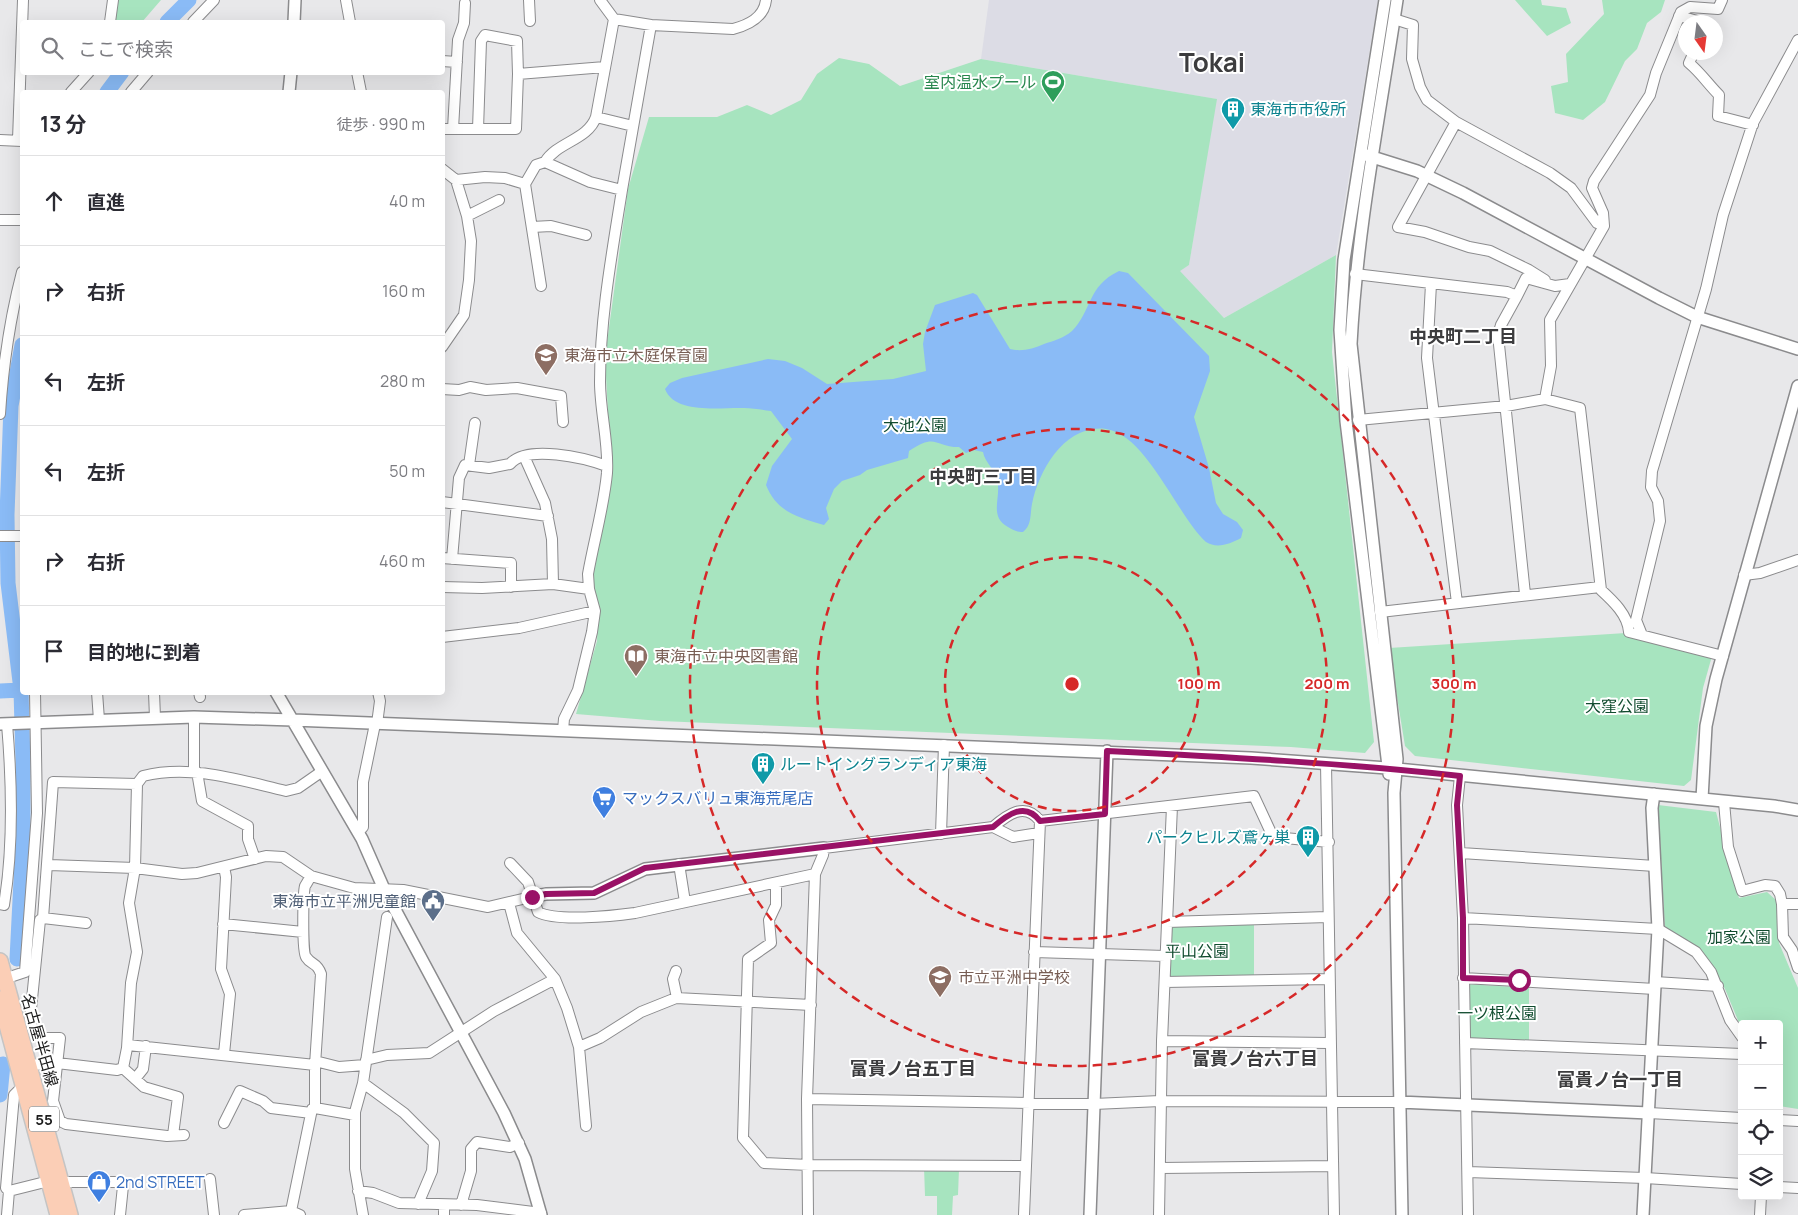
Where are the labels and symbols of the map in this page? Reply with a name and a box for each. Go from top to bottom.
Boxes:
north arrow [1678,15,1723,60]
district label: Tokai [1179,44,1245,80]
sports icon: 室内温水プール [1040,69,1066,103]
place label: 室内温水プール [924,71,1036,93]
building icon: 東海市市役所 [1220,96,1246,130]
place label: 東海市市役所 [1250,98,1346,120]
district label: 中央町二丁目 [1409,324,1517,348]
school or university icon: 東海市立木庭保育園 [533,342,559,376]
place label: 東海市立木庭保育園 [564,344,708,366]
park label: 大池公園 [883,414,947,436]
district label: 中央町三丁目 [929,464,1037,488]
library icon: 東海市立中央図書館 [623,643,649,677]
place label: 東海市立中央図書館 [654,645,798,667]
text: 100 m [1178,673,1220,694]
text: 200 m [1304,673,1350,694]
text: 300 m [1432,673,1476,694]
centre of rings [1063,675,1081,693]
park label: 大窪公園 [1585,695,1649,717]
building icon: ルートイングランディア東海 [750,751,776,785]
place label: ルートイングランディア東海 [780,753,987,775]
supermarket icon: マックスバリュ東海荒尾店 [591,785,617,819]
place label: マックスバリュ東海荒尾店 [622,787,814,809]
building icon: パークヒルズ鳶ヶ巣 [1295,824,1321,858]
place label: パークヒルズ鳶ヶ巣 [1146,826,1290,848]
route end [521,886,544,909]
public building icon: 東海市立平洲児童館 [420,888,446,922]
place label: 東海市立平洲児童館 [272,890,416,912]
park label: 加家公園 [1707,926,1771,948]
park label: 平山公園 [1165,940,1229,962]
school or university icon: 市立平洲中学校 [927,964,953,998]
place label: 市立平洲中学校 [958,966,1070,988]
route start [1508,969,1531,992]
street label: 名古屋半田線 [16,991,64,1089]
park label: 一ツ根公園 [1457,1002,1537,1024]
district label: 富貴ノ台六丁目 [1192,1046,1318,1070]
district label: 富貴ノ台五丁目 [850,1056,976,1080]
district label: 富貴ノ台一丁目 [1557,1067,1683,1091]
road number: 55 [29,1106,59,1132]
shop icon: 2nd STREET [86,1169,112,1203]
place label: 2nd STREET [116,1171,205,1193]

